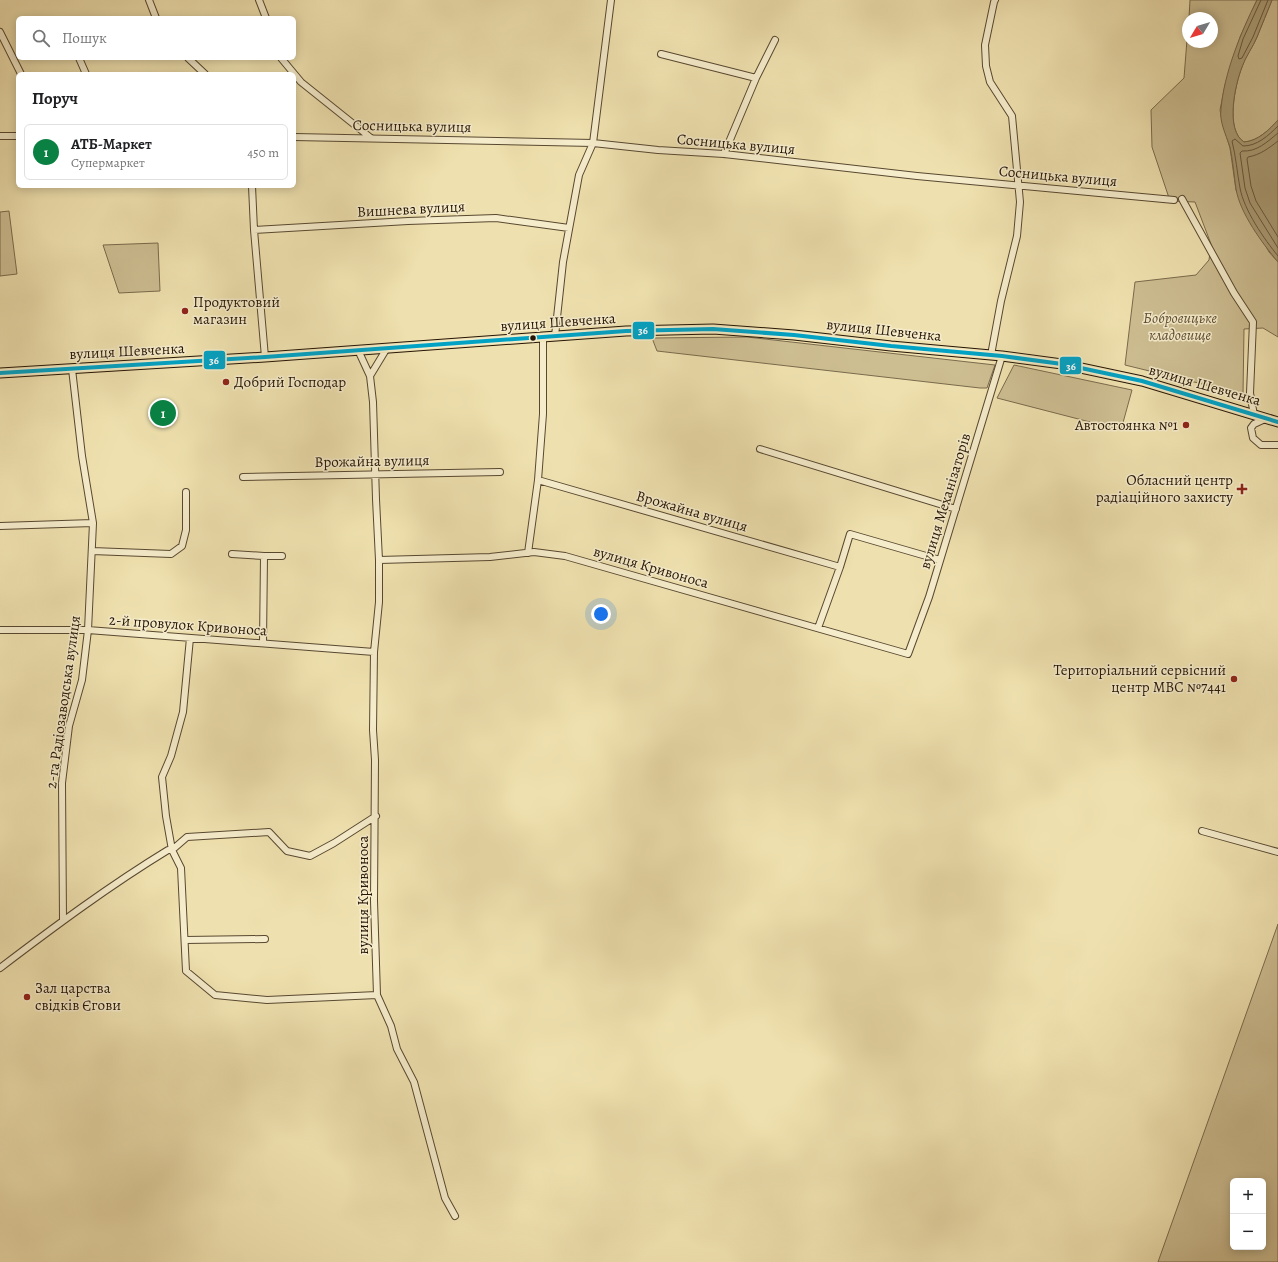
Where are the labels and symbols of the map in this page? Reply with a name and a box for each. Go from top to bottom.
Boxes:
north arrow [1182,12,1218,48]
street label: Сосницька вулиця [352,115,472,137]
street label: Сосницька вулиця [676,129,796,159]
street label: Сосницька вулиця [998,161,1118,191]
street label: Вишнева вулиця [356,196,466,222]
place label: Продуктовий магазин [193,292,280,329]
marker: Продуктовий магазин [180,306,190,316]
street label: вулиця Шевченка [500,308,616,336]
park label: Бобровицьке кладовище [1143,308,1217,345]
street label: вулиця Шевченка [826,314,943,346]
line badge: 36 [632,321,655,340]
text: 36 [638,323,648,338]
unlabelled marker [528,333,538,343]
street label: вулиця Шевченка [69,338,185,364]
line badge: 36 [203,350,226,370]
text: 36 [209,353,219,368]
line badge: 36 [1059,356,1082,375]
text: 36 [1066,359,1076,374]
street label: вулиця Шевченка [1147,359,1263,411]
place label: Добрий Господар [234,372,346,392]
marker: Добрий Господар [221,377,231,387]
pin: 1 [150,398,176,428]
place label: Автостоянка №1 [1074,415,1178,435]
marker: Автостоянка №1 [1181,420,1191,430]
street label: вулиця Механізаторів [915,430,975,572]
street label: Врожайна вулиця [314,450,430,472]
place label: Обласний центр радіаційного захисту [1096,470,1233,507]
marker: Обласний центр радіаційного захисту [1236,483,1248,495]
street label: Врожайна вулиця [634,486,750,536]
street label: вулиця Кривоноса [591,541,711,593]
your location [591,604,611,624]
street label: 2-й провулок Кривоноса [108,609,268,641]
street label: 2-га Радіозаводська вулиця [41,614,85,790]
place label: Територіальний сервісний центр МВС №7441 [1053,660,1226,697]
marker: Територіальний сервісний центр МВС №7441 [1229,674,1239,684]
street label: вулиця Кривоноса [353,835,373,954]
place label: Зал царства свідків Єгови [35,978,121,1015]
marker: Зал царства свідків Єгови [22,992,32,1002]

